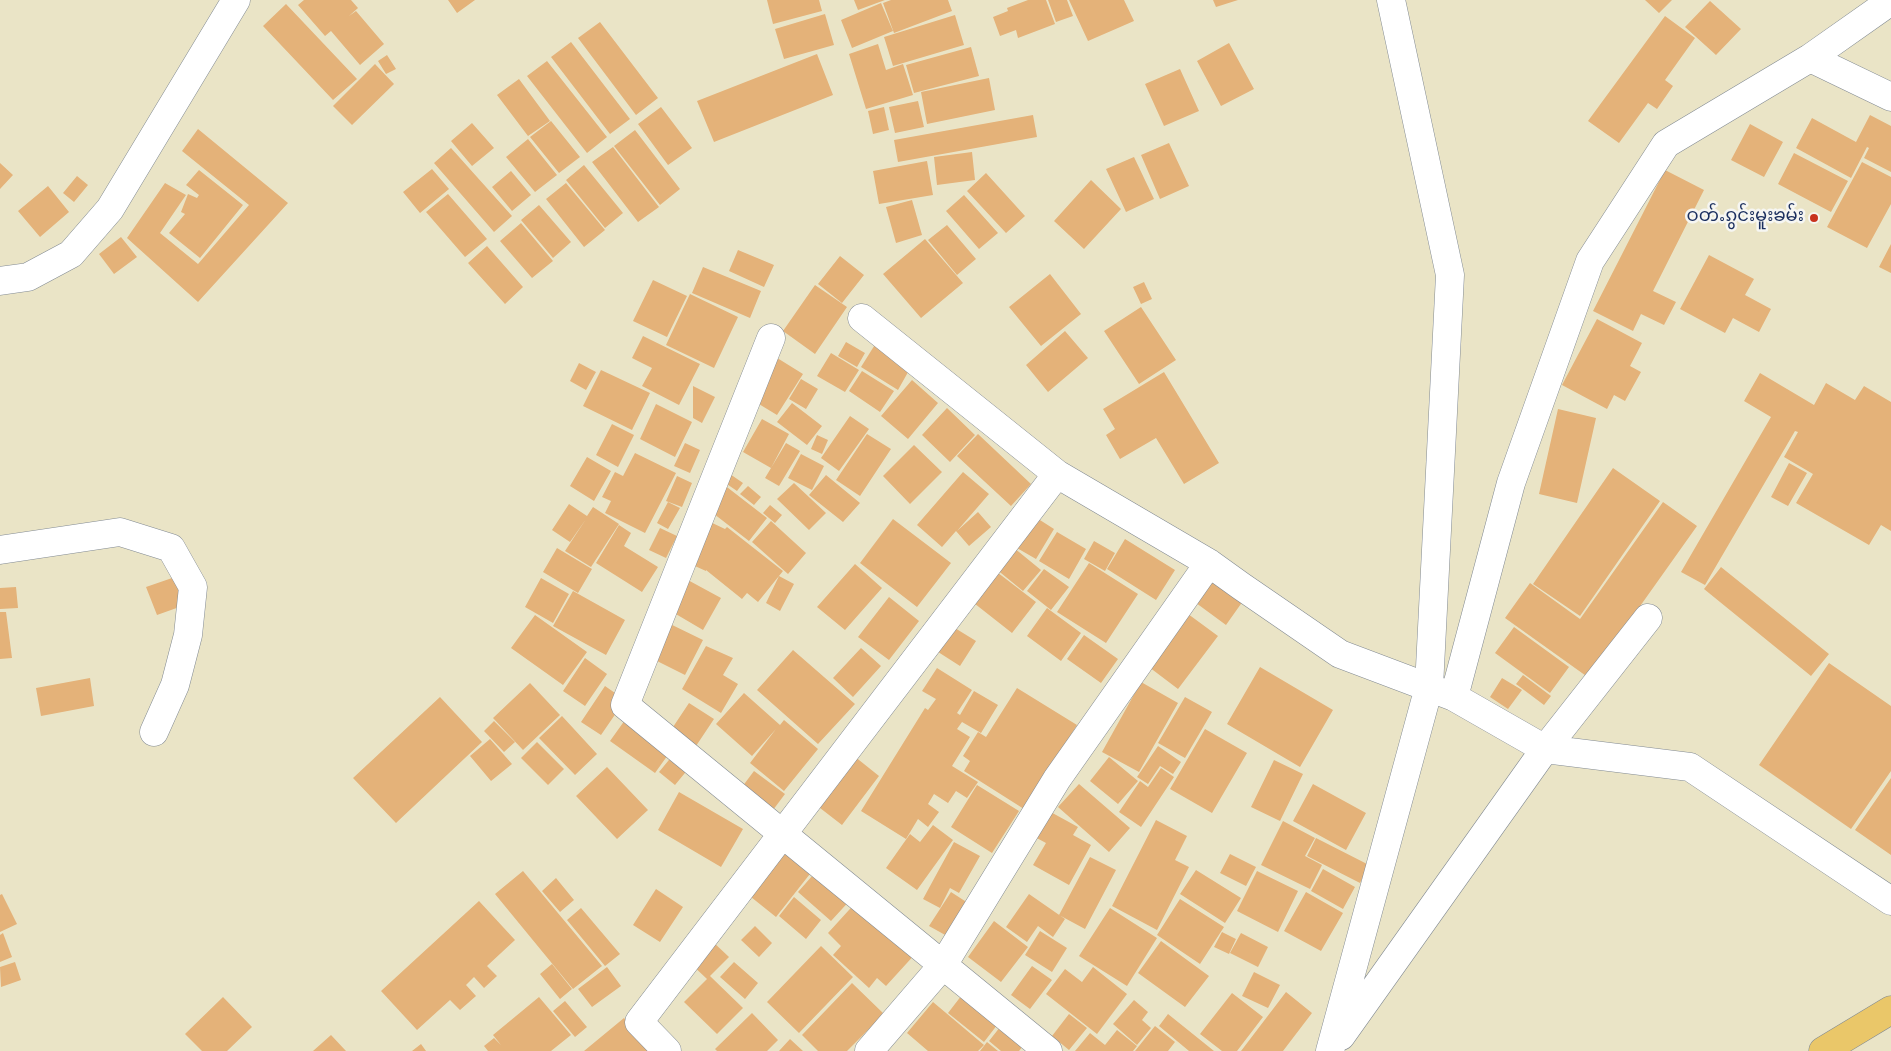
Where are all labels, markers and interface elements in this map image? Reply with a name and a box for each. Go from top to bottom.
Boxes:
place label: ဝတ်ႉၵွင်းမူးၶမ်း [1687,207,1804,229]
marker: ဝတ်ႉၵွင်းမူးၶမ်း [1808,212,1820,224]

